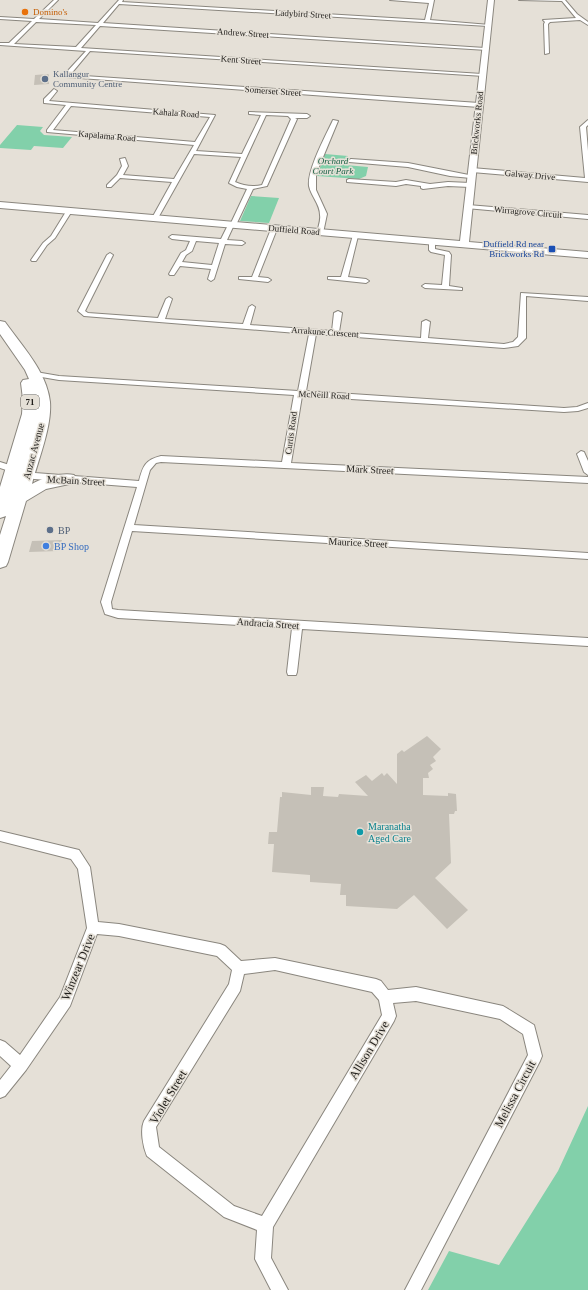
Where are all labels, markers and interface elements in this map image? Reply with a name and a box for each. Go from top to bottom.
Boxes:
marker: Domino's [20,7,30,17]
place label: Domino's [33,7,68,17]
street label: Ladybird Street [275,8,332,20]
street label: Andrew Street [217,26,270,40]
street label: Kent Street [220,54,262,66]
place label: Kallangur Community Centre [53,69,122,89]
marker: Kallangur Community Centre [40,74,50,84]
street label: Somerset Street [244,84,302,98]
street label: Brickworks Road [469,91,485,155]
street label: Kahala Road [152,106,200,120]
street label: Kapalama Road [78,129,137,144]
park label: Orchard Court Park [313,156,354,176]
street label: Galway Drive [504,168,556,182]
street label: Wirragrove Circuit [494,204,563,220]
street label: Duffield Road [268,223,321,237]
place label: Duffield Rd near Brickworks Rd [483,239,544,259]
marker: Duffield Rd near Brickworks Rd [547,244,557,254]
street label: Arrakune Crescent [291,325,360,339]
street label: McNeill Road [298,389,350,401]
road number: 71 [21,395,39,409]
street label: Curtis Road [283,410,299,455]
street label: Anzac Avenue [21,421,46,480]
street label: Mark Street [346,463,394,476]
street label: McBain Street [47,473,105,488]
marker: BP [45,525,55,535]
place label: BP [58,525,71,536]
street label: Maurice Street [328,535,388,550]
marker: BP Shop [41,541,51,551]
place label: BP Shop [54,541,89,552]
street label: Andracia Street [236,616,300,631]
place label: Maranatha Aged Care [368,821,412,844]
marker: Maranatha Aged Care [355,827,365,837]
street label: Winzear Drive [58,932,98,1002]
street label: Allison Drive [346,1018,392,1082]
street label: Melissa Circuit [492,1058,539,1130]
street label: Violet Street [146,1067,190,1126]

